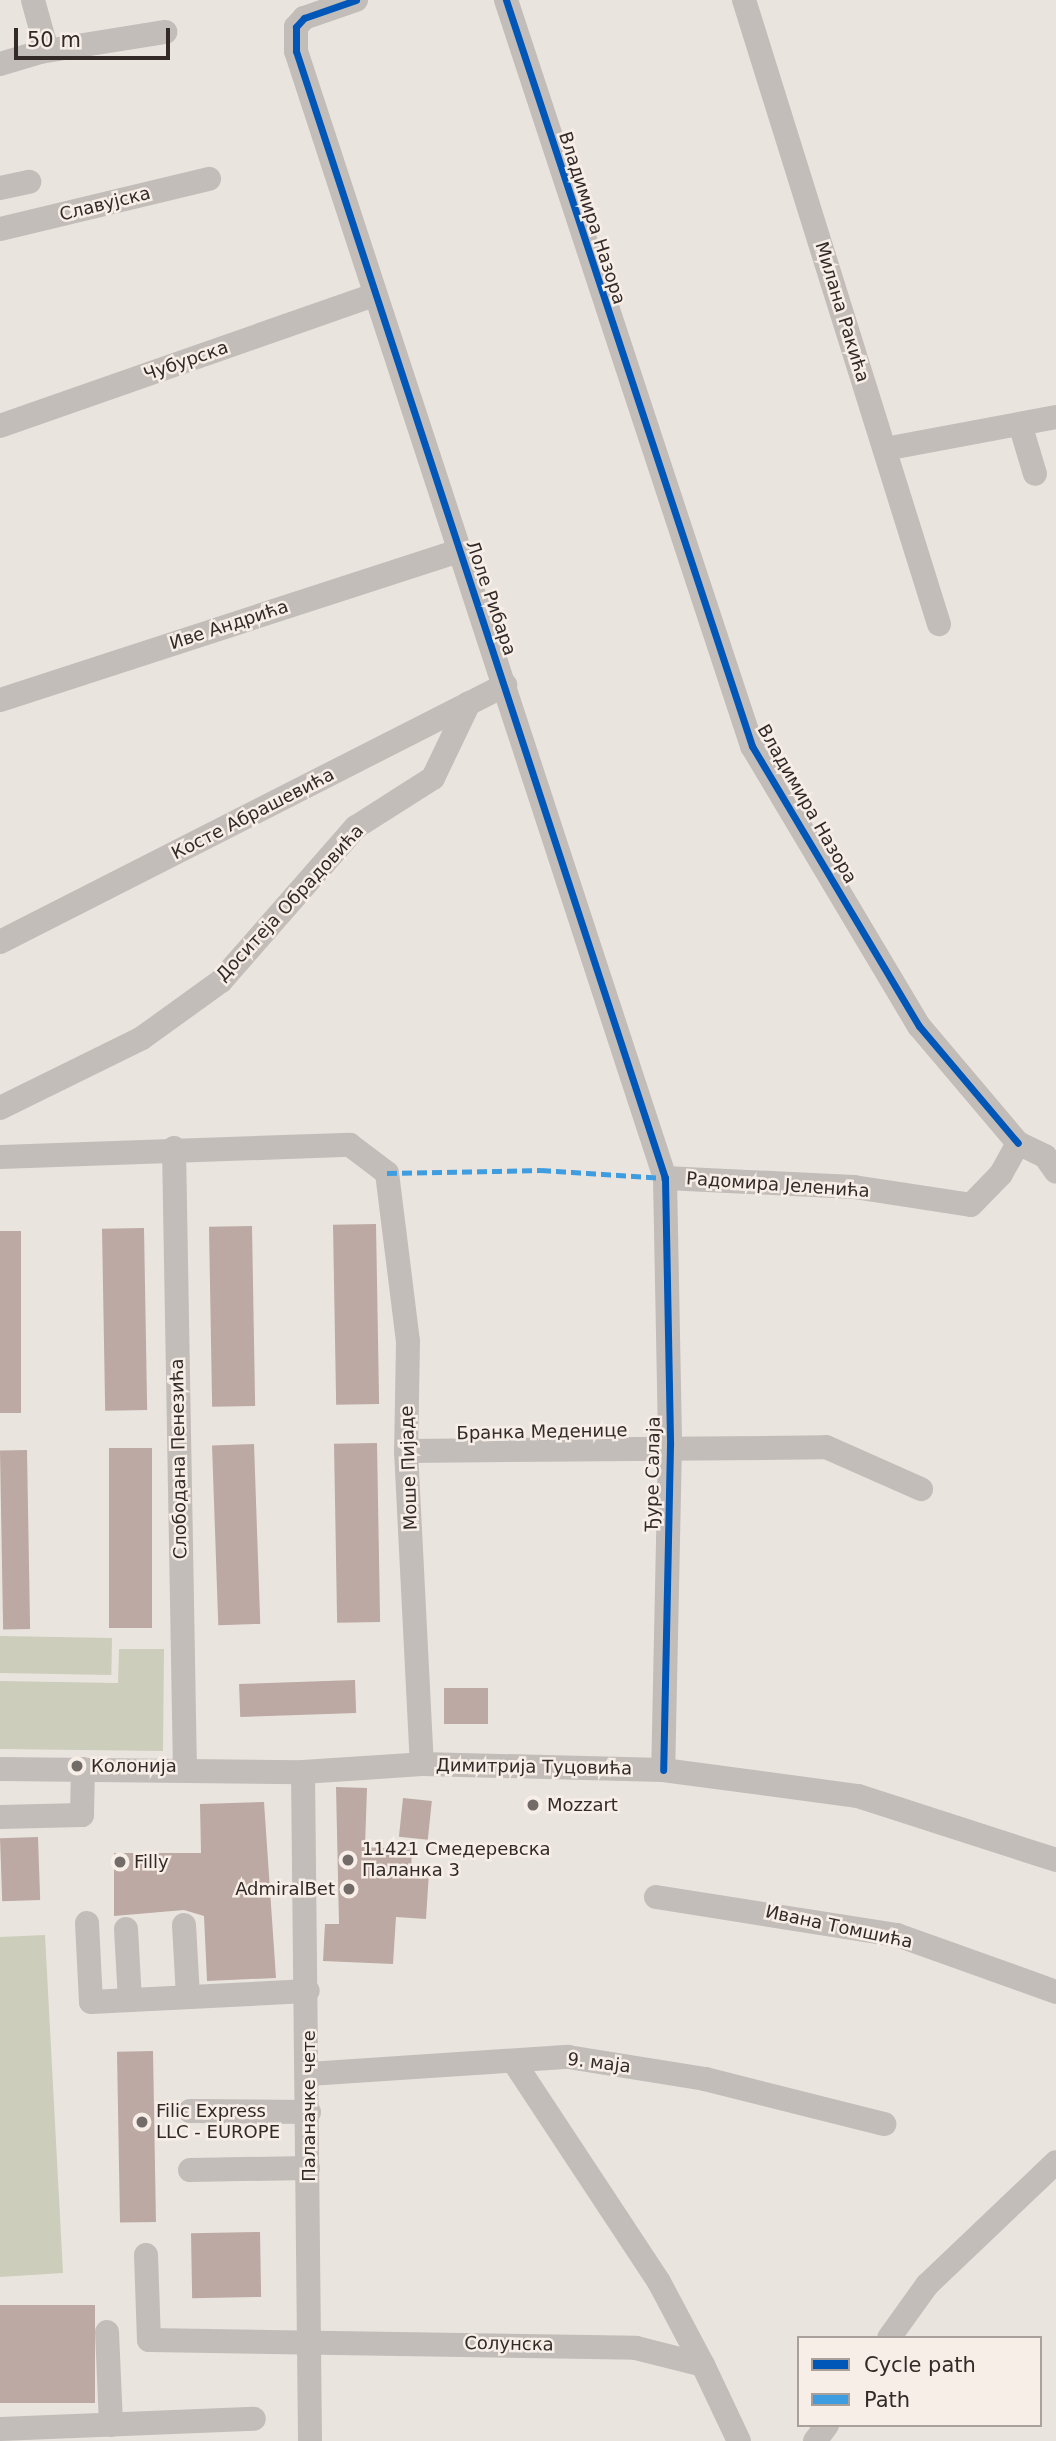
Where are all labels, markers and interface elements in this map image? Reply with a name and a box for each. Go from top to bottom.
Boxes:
scale bar [18,14,173,58]
text: 50 m [27,28,81,52]
street label: Владимира Назора [554,129,630,307]
street label: Славујска [57,182,153,226]
street label: Милана Ракића [810,239,874,385]
street label: Чубурска [141,336,231,386]
street label: Лоле Рибара [461,538,521,658]
street label: Иве Андрића [167,596,291,654]
street label: Владимира Назора [753,721,861,887]
street label: Косте Абрашевића [168,764,338,864]
street label: Доситеја Обрадовића [212,820,368,986]
street label: Радомира Јеленића [685,1168,871,1202]
street label: Слободана Пенезића [166,1358,192,1560]
street label: Моше Пијаде [396,1405,422,1531]
street label: Ђуре Салаја [641,1416,665,1532]
street label: Бранка Меденице [456,1420,628,1444]
street label: Димитрија Туцовића [436,1754,632,1780]
place label: Колонија [91,1755,177,1777]
marker: Колонија [69,1758,85,1774]
place label: Mozzart [547,1794,618,1816]
marker: Mozzart [525,1797,541,1813]
place label: 11421 Смедеревска Паланка 3 [362,1839,551,1882]
place label: Filly [134,1851,169,1873]
marker: 11421 Смедеревска Паланка 3 [340,1852,356,1868]
marker: Filly [112,1854,128,1870]
place label: AdmiralBet [235,1878,335,1900]
marker: AdmiralBet [341,1881,357,1897]
street label: Ивана Томшића [763,1901,915,1953]
street label: Паланачке чете [298,2030,320,2182]
street label: 9. маја [566,2048,632,2078]
place label: Filic Express LLC - EUROPE [156,2101,280,2144]
marker: Filic Express LLC - EUROPE [134,2114,150,2130]
street label: Солунска [464,2332,554,2356]
legend [797,2336,1042,2427]
text: Cycle path [864,2353,976,2377]
text: Path [864,2388,910,2412]

